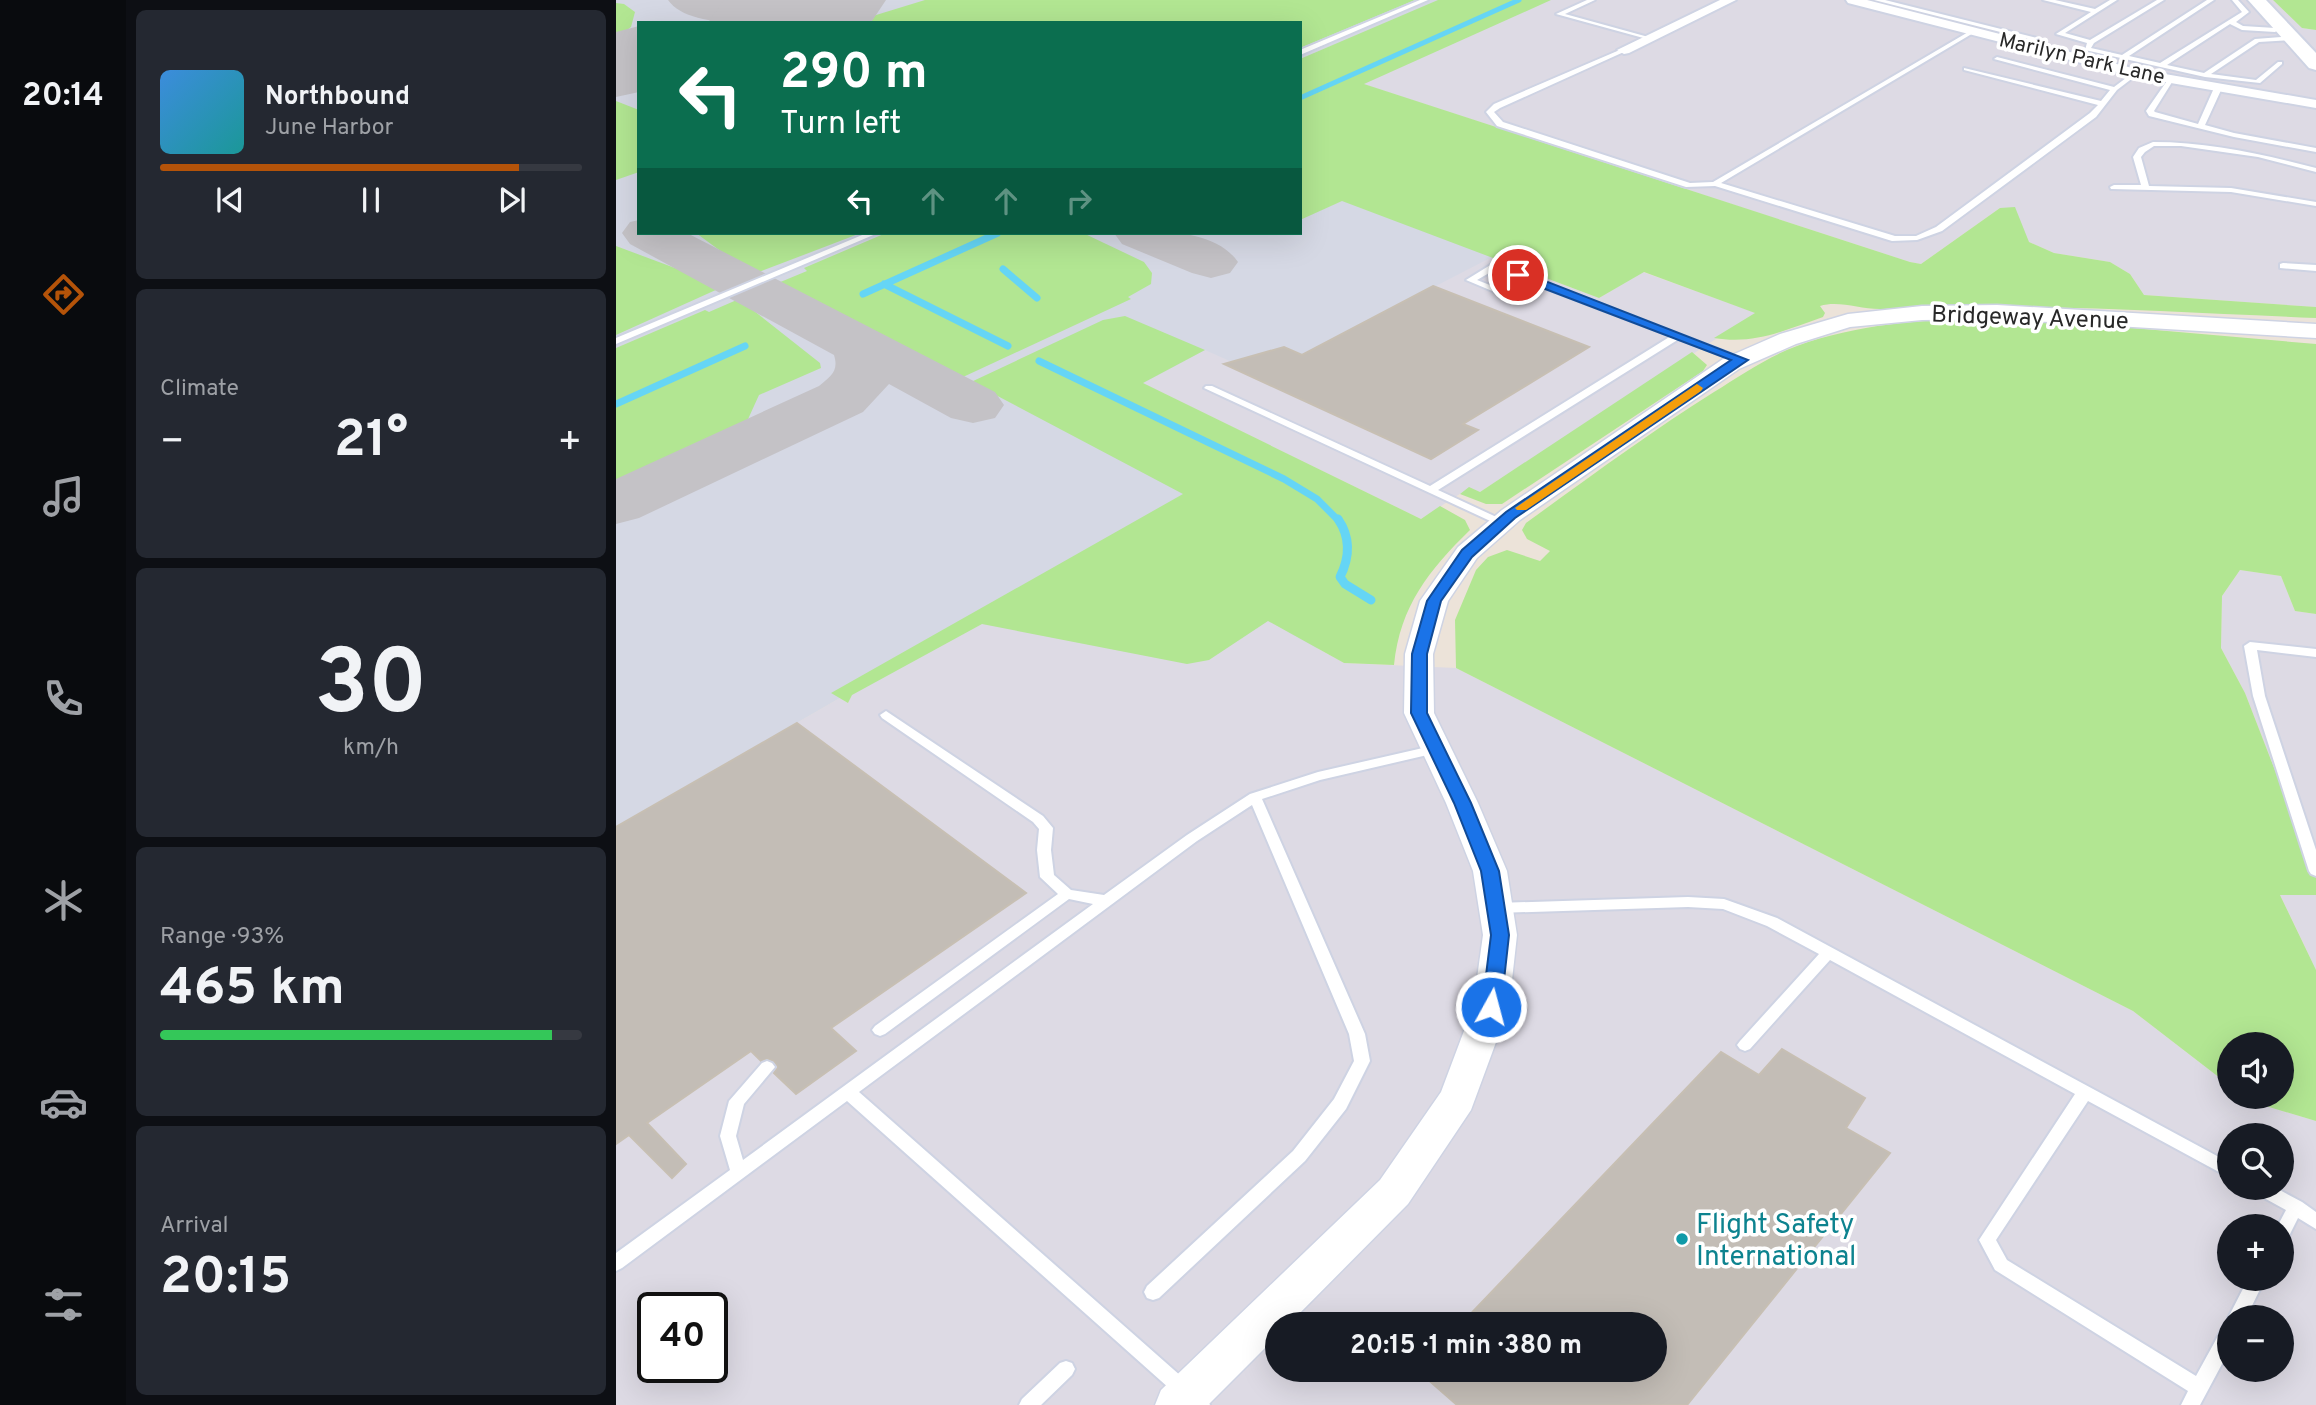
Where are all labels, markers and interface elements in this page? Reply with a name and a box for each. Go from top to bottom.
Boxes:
street label: Marilyn Park Lane [1996,27,2167,92]
text: 290 m [780,44,928,106]
icon: left [665,49,756,140]
text: 20:14 [22,77,104,117]
text: Northbound [265,81,410,114]
text: Turn left [780,105,901,145]
text: June Harbor [265,114,393,143]
icon: previous [211,181,249,219]
icon: pause [352,181,390,219]
icon: next [493,181,531,219]
icon: left [841,182,879,220]
icon: ahead [914,182,952,220]
icon: ahead [987,182,1025,220]
icon: right [1060,182,1098,220]
pin [1488,245,1548,305]
icon: arrive [1499,256,1537,294]
icon: directions [39,270,88,319]
street label: Bridgeway Avenue [1931,301,2129,337]
text: Climate [160,375,239,404]
text: 21° [334,409,408,475]
text: − [160,419,185,468]
text: + [557,419,582,468]
icon: music [39,472,88,521]
text: 30 [315,631,428,746]
icon: phone [39,674,88,723]
text: km/h [343,734,399,763]
icon: climate [39,876,88,925]
text: Range · 93% [160,923,284,952]
text: 465 km [160,957,345,1023]
position arrow [1454,970,1528,1044]
map controls [2217,1032,2294,1382]
button: sound [2217,1032,2294,1109]
icon: car [39,1078,88,1127]
button: search [2217,1123,2294,1200]
place label: Flight Safety International [1696,1208,1856,1276]
text: Arrival [160,1212,229,1241]
button: + [2217,1214,2294,1291]
marker: Flight Safety International [1674,1231,1690,1247]
text: 20:15 [160,1246,291,1312]
icon: filters [39,1280,88,1329]
speed limit sign: 40 [637,1292,728,1383]
button: − [2217,1305,2294,1382]
text: 20:15 · 1 min · 380 m [1350,1330,1582,1363]

